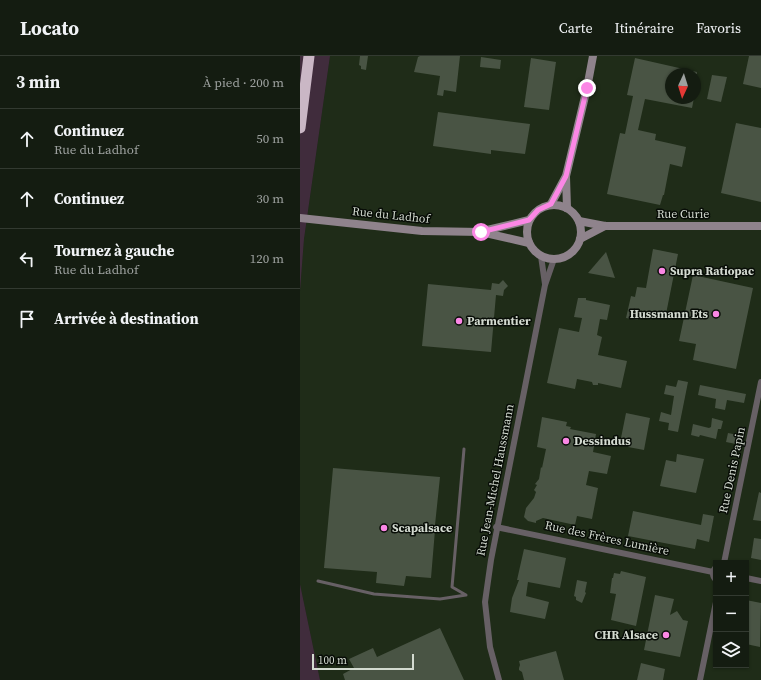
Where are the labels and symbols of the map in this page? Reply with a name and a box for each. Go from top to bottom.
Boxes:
north arrow [665,68,701,104]
route end [578,79,596,97]
street label: Rue du Ladhof [351,203,432,227]
street label: Rue Curie [657,206,709,222]
route start [472,223,490,241]
place label: Supra Ratiopac [670,263,754,279]
marker: Supra Ratiopac [657,266,667,276]
place label: Hussmann Ets [630,306,709,322]
marker: Hussmann Ets [711,309,721,319]
place label: Parmentier [467,313,531,329]
marker: Parmentier [454,316,464,326]
street label: Rue Jean-Michel Haussmann [472,403,518,557]
street label: Rue Denis Papin [715,425,749,515]
place label: Dessindus [574,433,631,449]
marker: Dessindus [561,436,571,446]
street label: Rue des Frères Lumière [543,517,671,559]
place label: Scapalsace [392,520,452,536]
marker: Scapalsace [379,523,389,533]
place label: CHR Alsace [595,627,658,643]
marker: CHR Alsace [661,630,671,640]
scale bar [312,652,414,671]

